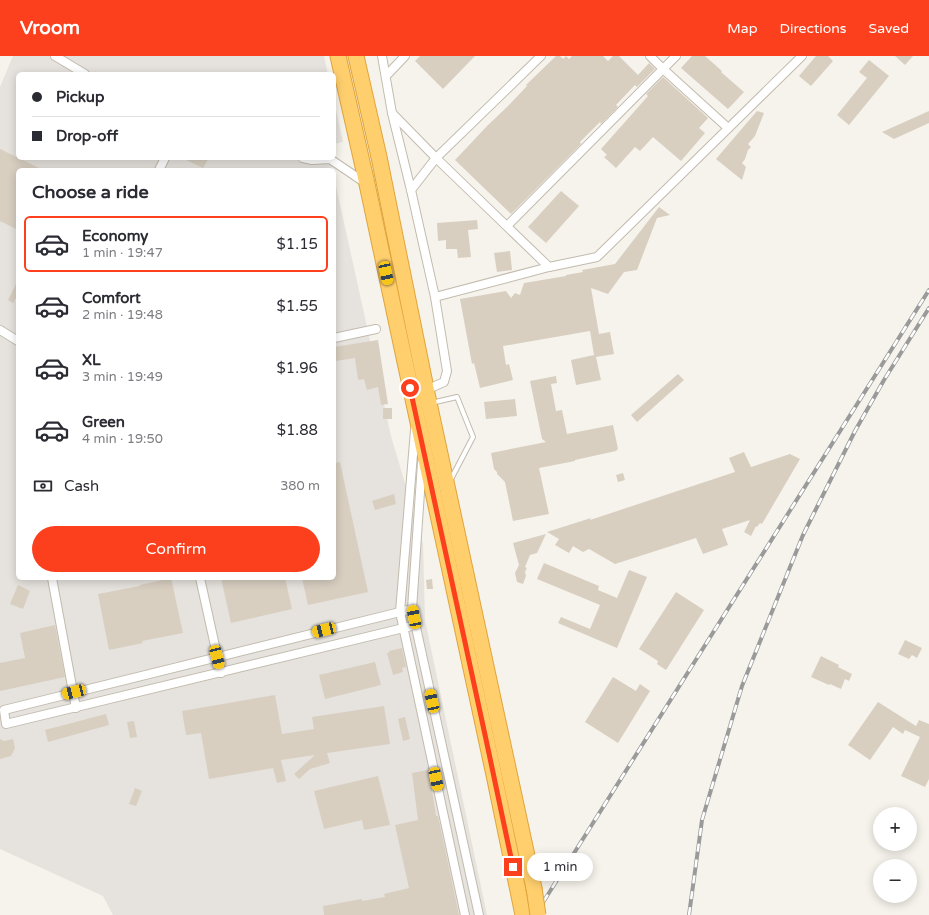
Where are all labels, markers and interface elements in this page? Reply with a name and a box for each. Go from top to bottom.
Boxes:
text: Vroom [20,17,80,39]
text: Map [727,20,758,37]
text: Directions [780,20,847,37]
text: Saved [869,20,909,37]
text: Pickup [56,88,104,106]
text: Drop-off [56,127,118,145]
text: Choose a ride [32,181,149,203]
icon: car [34,226,70,262]
text: Economy [82,227,148,245]
text: $1.15 [277,235,318,253]
text: 1 min · 19:47 [82,245,163,261]
car [378,260,394,286]
icon: car [34,288,70,324]
text: Comfort [82,289,141,307]
text: $1.55 [277,297,318,315]
text: 2 min · 19:48 [82,307,163,323]
icon: car [34,350,70,386]
text: XL [82,351,101,369]
text: $1.96 [277,359,318,377]
text: 3 min · 19:49 [82,369,163,385]
route start [401,379,419,397]
icon: car [34,412,70,448]
text: Green [82,413,125,431]
text: $1.88 [277,421,318,439]
text: 4 min · 19:50 [82,431,163,447]
icon: cash [32,475,54,497]
text: Cash [64,477,99,495]
text: 380 m [280,478,320,494]
button: Confirm [32,526,320,572]
car [406,604,422,630]
car [311,621,337,639]
car [208,644,226,670]
car [61,683,87,701]
car [424,688,440,714]
car [428,766,444,792]
map controls [873,807,917,903]
button: + [873,807,917,851]
callout: 1 min [527,853,593,881]
route end [504,858,522,876]
text: 1 min [543,859,577,875]
button: − [873,859,917,903]

